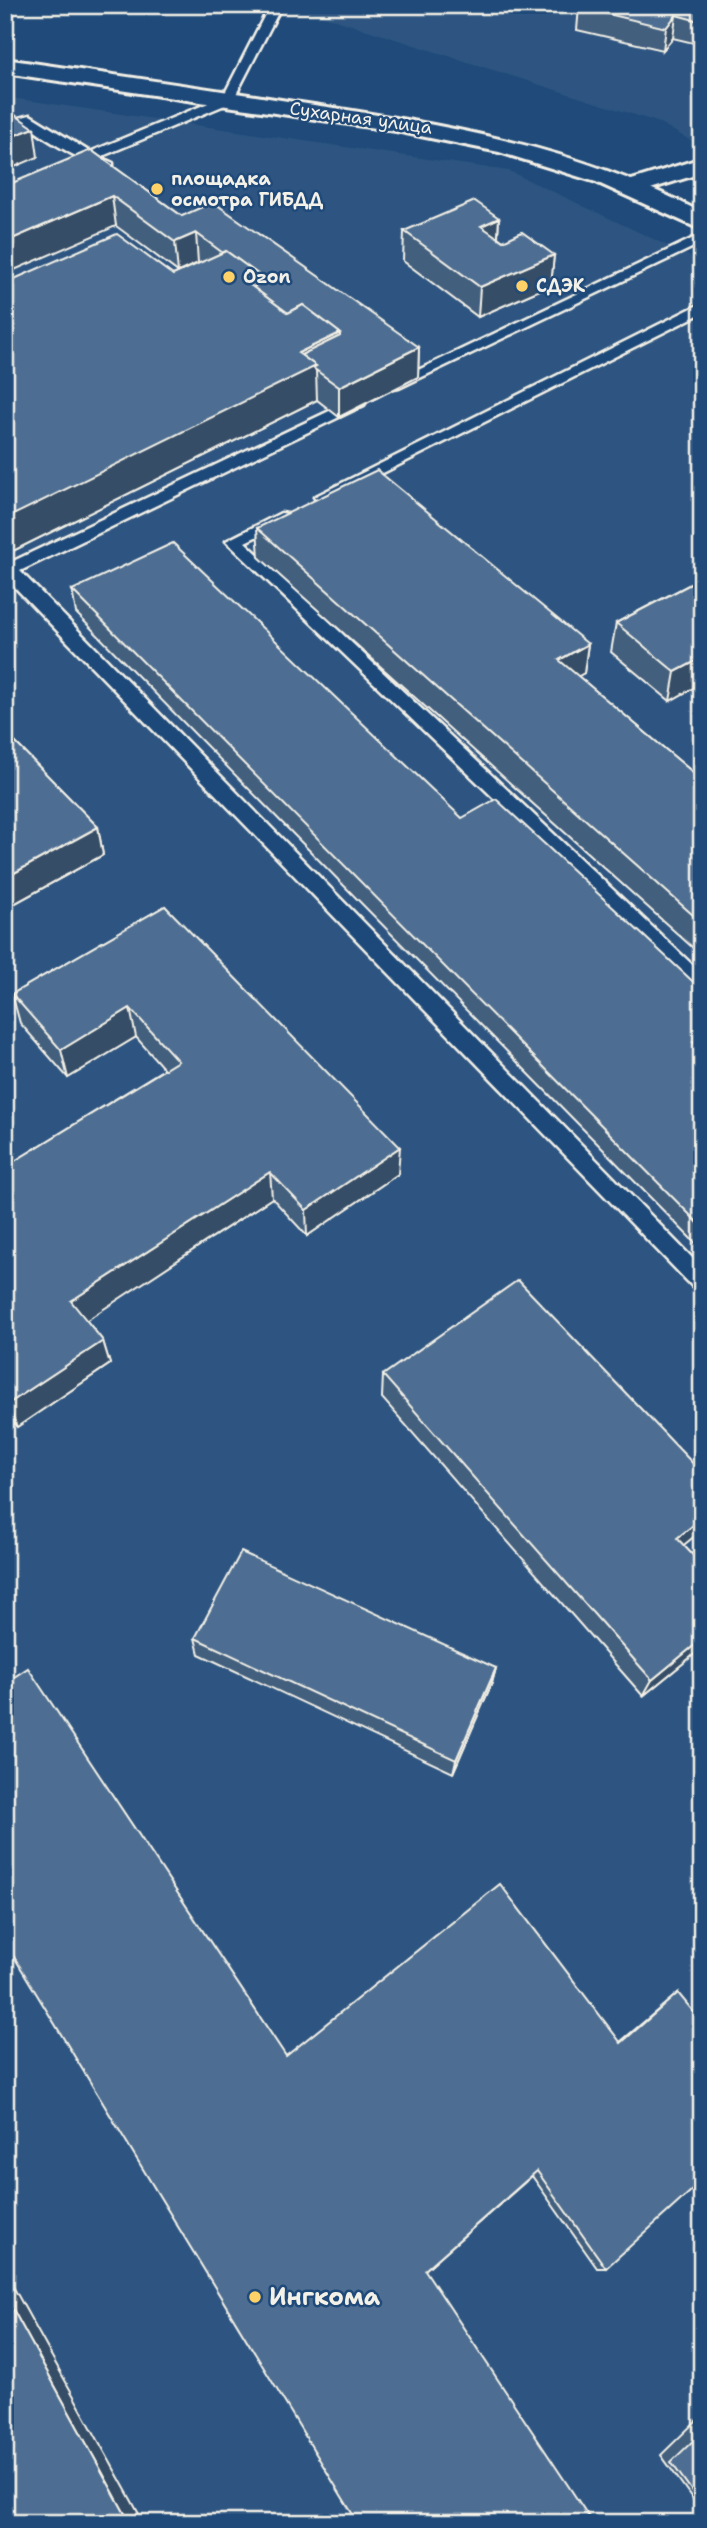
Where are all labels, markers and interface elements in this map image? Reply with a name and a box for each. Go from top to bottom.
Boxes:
street label: Сухарная улица [288,96,434,140]
place label: площадка осмотра ГИБДД [171,167,324,212]
marker: площадка осмотра ГИБДД [149,181,165,197]
place label: Ozon [243,265,290,289]
marker: Ozon [221,269,237,285]
place label: СДЭК [536,274,586,298]
marker: СДЭК [514,278,530,294]
place label: Ингкома [269,2281,381,2313]
marker: Ингкома [247,2289,263,2305]

